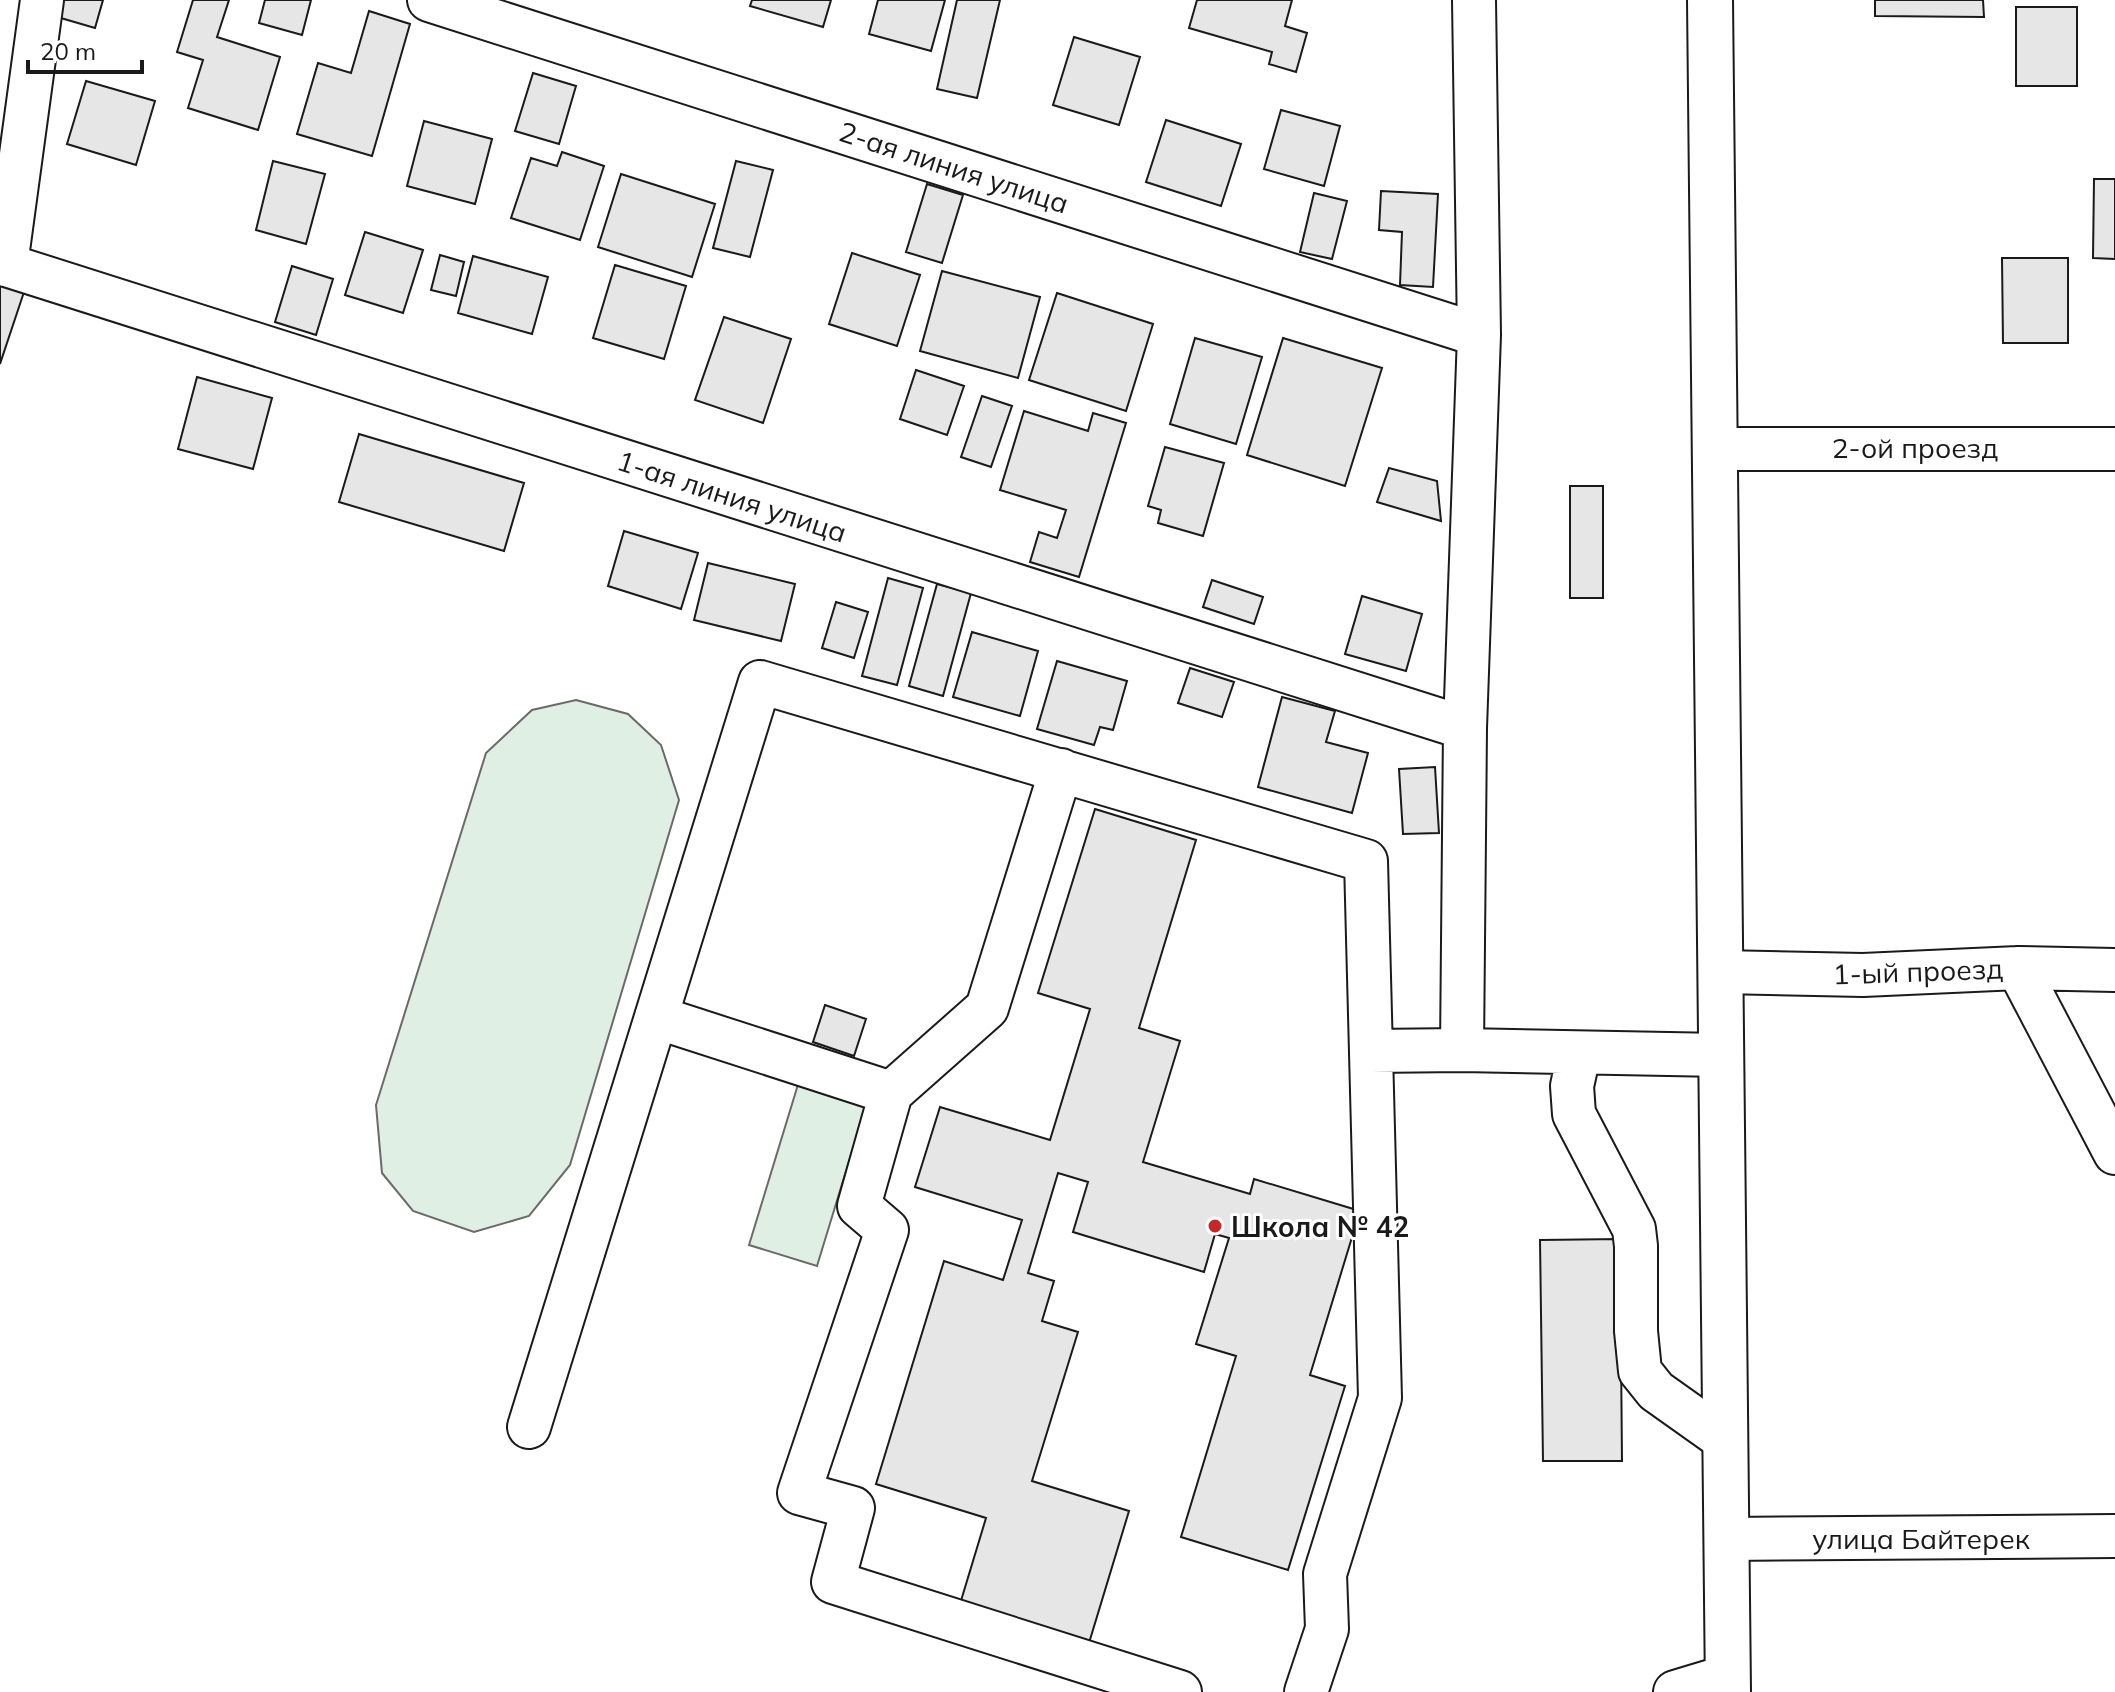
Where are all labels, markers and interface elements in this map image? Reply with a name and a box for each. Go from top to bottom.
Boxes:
scale bar [28,24,142,74]
text: 20 m [40,36,96,66]
street label: 2-ая линия улица [835,113,1073,221]
street label: 2-ой проезд [1832,430,1998,465]
street label: 1-ая линия улица [613,442,851,550]
street label: 1-ый проезд [1832,951,2004,991]
place label: Школа № 42 [1231,1209,1409,1244]
marker: Школа № 42 [1206,1217,1224,1235]
street label: улица Байтерек [1812,1521,2031,1556]

